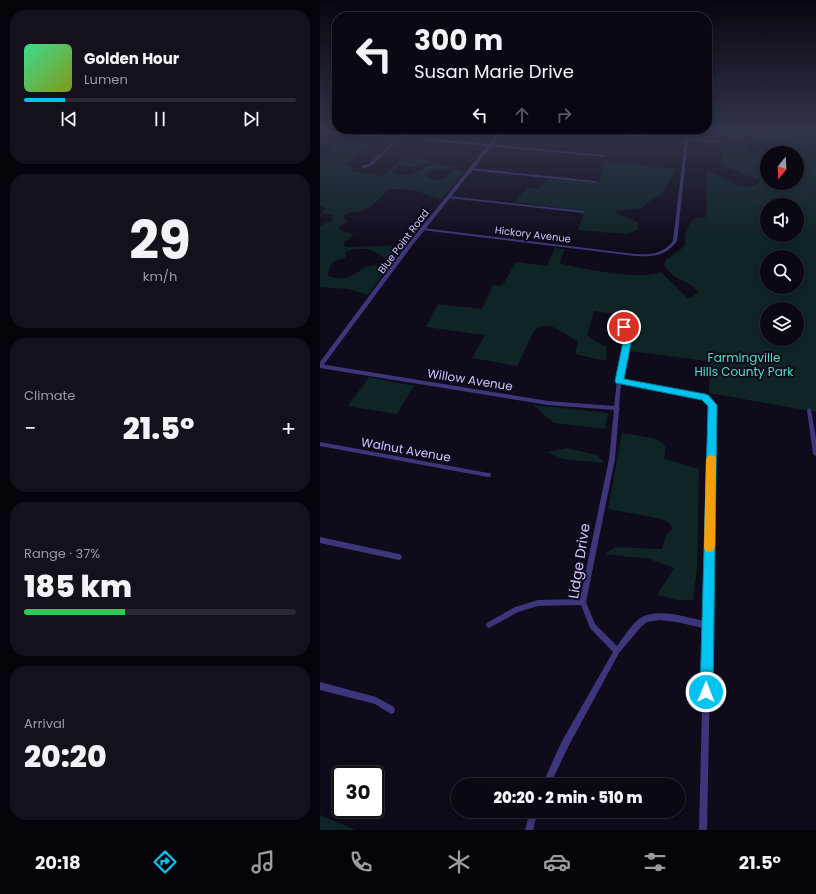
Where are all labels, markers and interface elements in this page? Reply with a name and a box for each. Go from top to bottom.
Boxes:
text: 300 m [414,21,503,60]
icon: left [348,28,400,80]
text: Golden Hour [84,48,179,69]
text: Susan Marie Drive [414,59,574,84]
text: Lumen [84,70,128,89]
icon: left [469,104,491,126]
icon: ahead [511,104,533,126]
icon: right [553,104,575,126]
icon: previous [58,108,80,130]
icon: pause [149,108,171,130]
icon: next [240,108,262,130]
north arrow [760,146,804,190]
map controls [760,146,804,346]
button: sound [760,198,804,242]
text: 29 [129,204,191,277]
street label: Blue Point Road [374,206,433,277]
street label: Hickory Avenue [494,222,572,247]
button: search [760,250,804,294]
text: km/h [143,267,177,286]
button: layers [760,302,804,346]
pin [607,310,641,344]
icon: arrive [613,316,635,338]
park label: Farmingville Hills County Park [695,349,794,380]
street label: Willow Avenue [426,364,514,395]
text: Climate [24,386,75,405]
text: 21.5° [123,407,194,450]
text: − [24,413,36,444]
text: + [281,413,296,444]
street label: Walnut Avenue [360,433,452,466]
street label: Lidge Drive [563,522,595,600]
text: Range · 37% [24,544,100,563]
text: 185 km [24,565,132,608]
position arrow [685,671,727,713]
text: Arrival [24,714,65,733]
text: 20:20 [24,735,107,778]
speed limit sign: 30 [332,766,384,818]
text: 20:20 · 2 min · 510 m [493,787,643,808]
icon: directions [151,848,179,876]
icon: music [249,848,277,876]
icon: phone [347,848,375,876]
icon: climate [445,848,473,876]
icon: car [543,848,571,876]
icon: filters [641,848,669,876]
text: 20:18 [35,850,81,875]
text: 21.5° [739,850,781,875]

